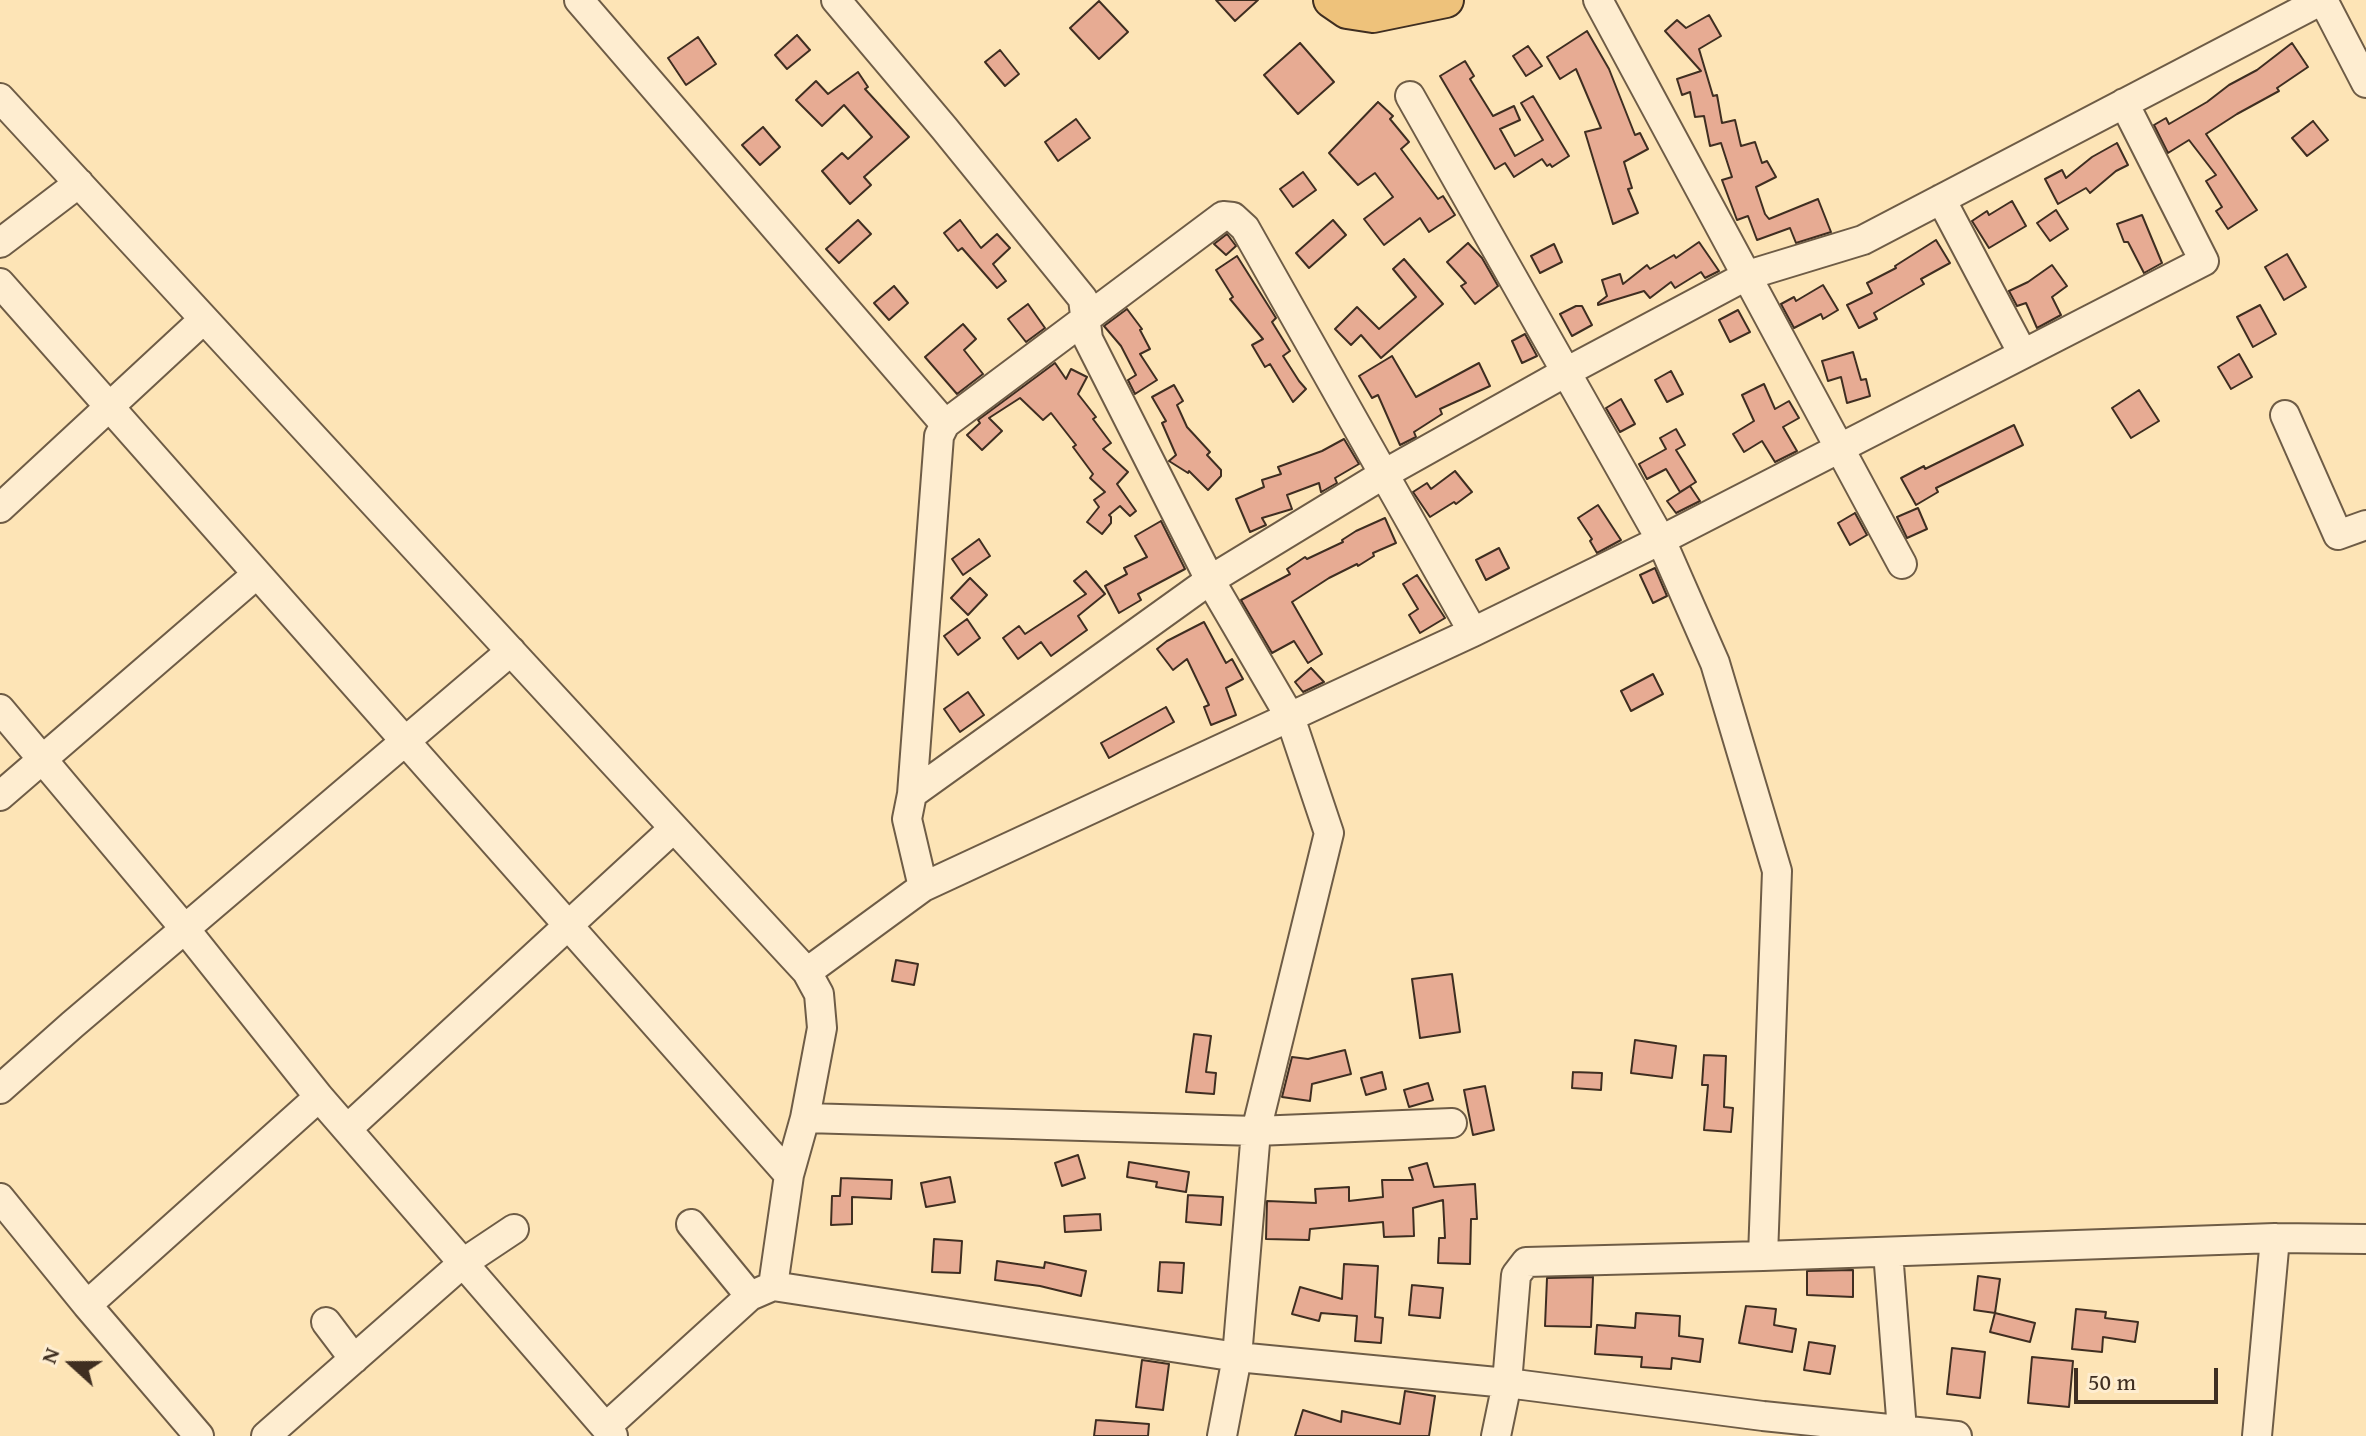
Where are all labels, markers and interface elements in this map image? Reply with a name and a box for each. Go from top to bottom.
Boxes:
north arrow [32,1324,112,1404]
text: N [32,1343,67,1368]
scale bar [2078,1352,2222,1402]
text: 50 m [2088,1364,2136,1399]

